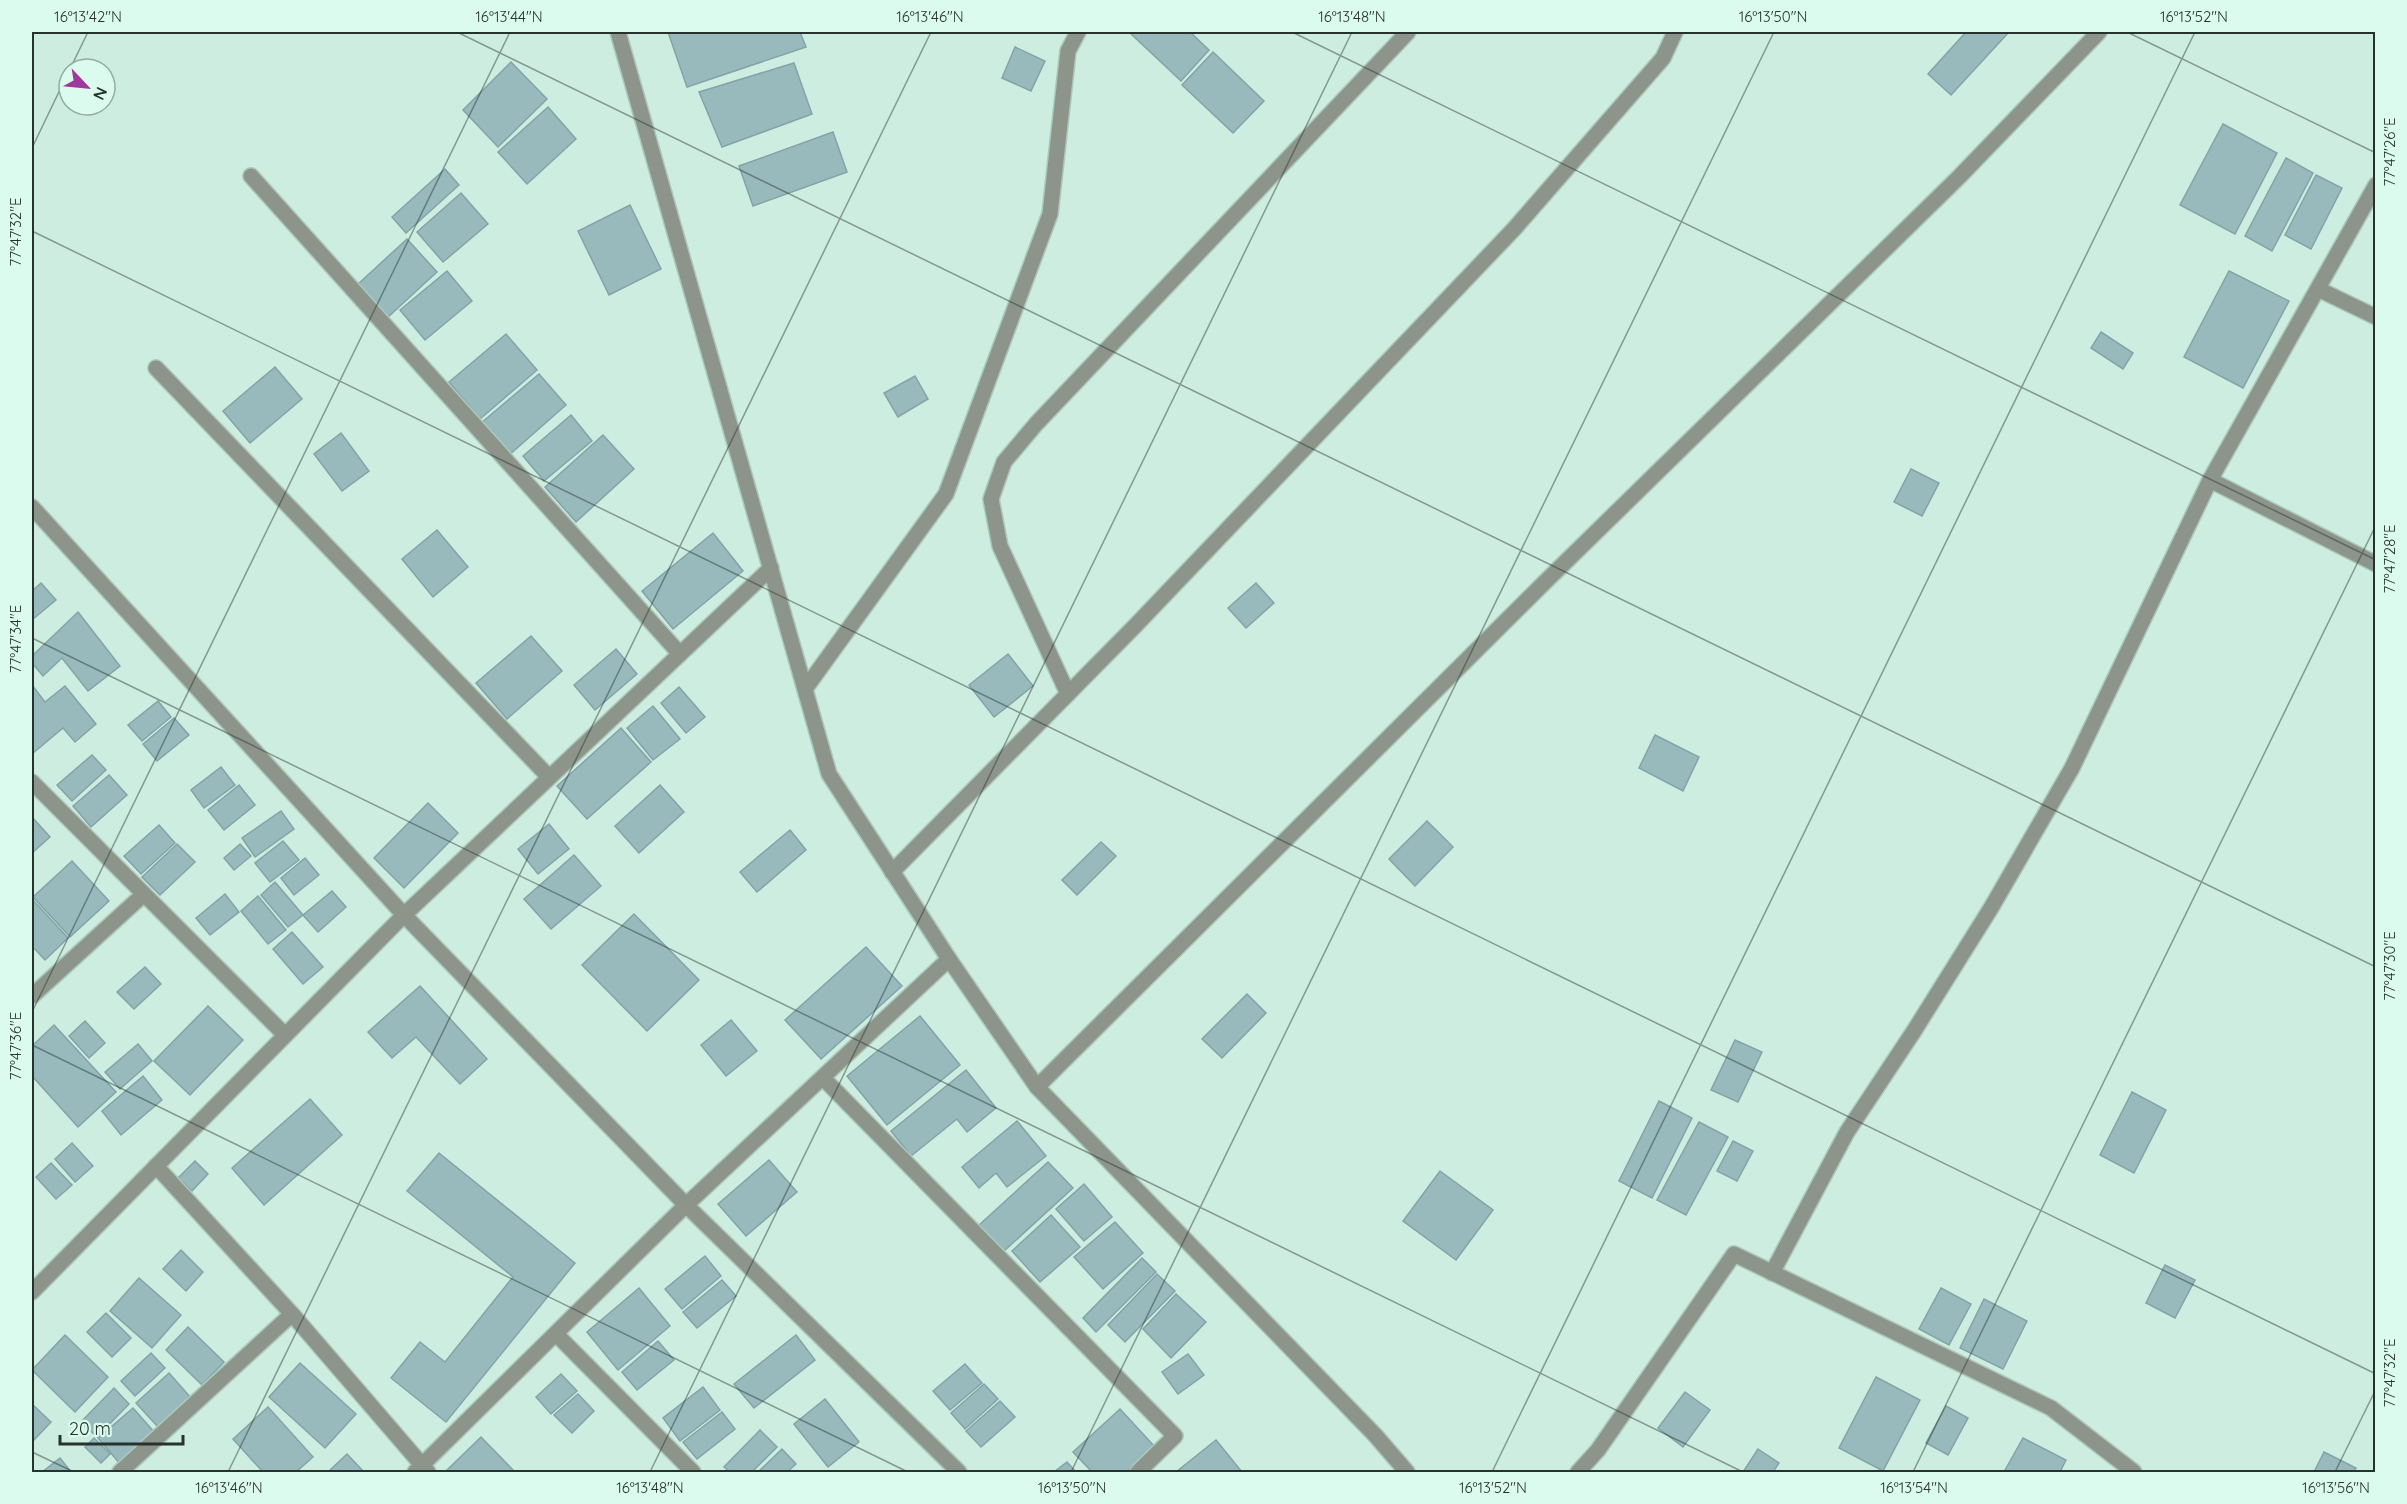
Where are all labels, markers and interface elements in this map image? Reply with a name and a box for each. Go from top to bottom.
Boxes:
text: 16°13'42"N [54,7,122,26]
text: 16°13'44"N [475,7,543,26]
text: 16°13'46"N [896,7,964,26]
text: 16°13'48"N [1318,7,1386,26]
text: 16°13'50"N [1739,7,1807,26]
text: 16°13'52"N [2160,7,2228,26]
north arrow [57,57,117,117]
text: N [89,84,112,103]
text: 77°47'26"E [2380,117,2399,187]
text: 77°47'32"E [6,198,25,266]
text: 77°47'28"E [2380,524,2399,594]
text: 77°47'34"E [6,605,25,673]
text: 77°47'30"E [2380,931,2399,1001]
text: 77°47'36"E [6,1012,25,1080]
text: 77°47'32"E [2380,1339,2399,1407]
scale bar [60,1408,183,1446]
text: 20 m [69,1417,111,1440]
text: 16°13'46"N [195,1478,263,1497]
text: 16°13'48"N [616,1478,684,1497]
text: 16°13'50"N [1038,1478,1106,1497]
text: 16°13'52"N [1459,1478,1527,1497]
text: 16°13'54"N [1880,1478,1948,1497]
text: 16°13'56"N [2302,1478,2370,1497]

